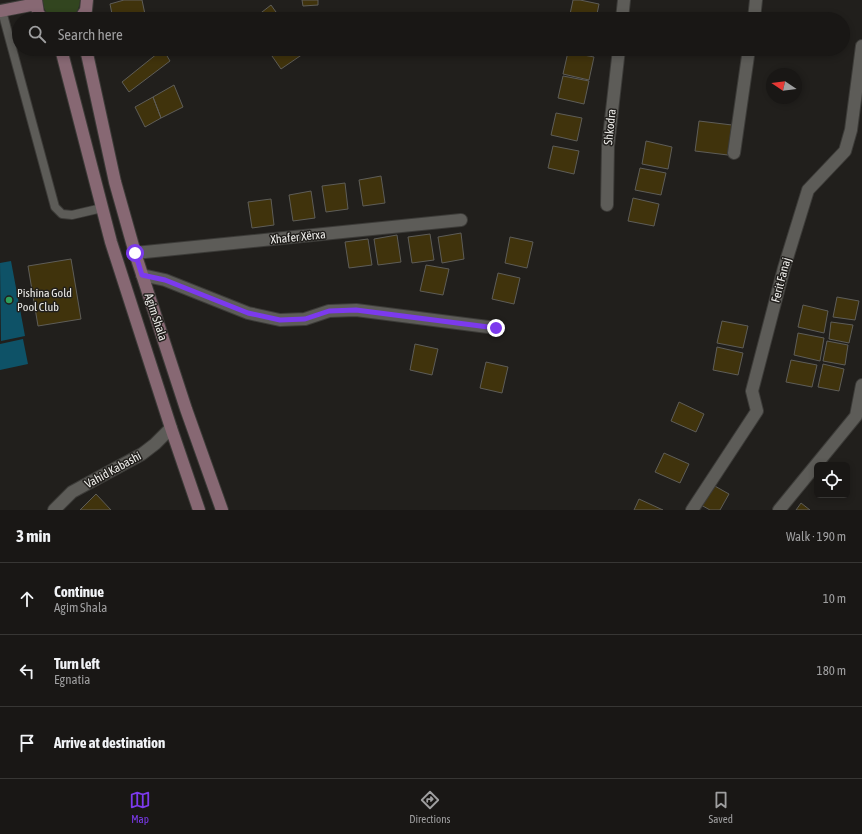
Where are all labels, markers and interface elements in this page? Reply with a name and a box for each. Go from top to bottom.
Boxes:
search box [12,12,850,56]
icon: search [26,23,48,45]
text: Search here [58,26,123,43]
north arrow [766,68,802,104]
street label: Shkodra [601,108,619,146]
street label: Xhafer Xërxa [270,227,326,247]
route start [126,244,144,262]
street label: Ferit Fanaj [768,256,794,304]
place label: Pishina Gold Pool Club [17,286,72,314]
street label: Agim Shala [142,291,170,343]
marker: Pishina Gold Pool Club [4,295,14,305]
route end [487,319,505,337]
street label: Vahid Kabashi [82,449,144,491]
map controls [814,462,850,498]
button: locate [814,462,850,498]
text: 3 min [16,526,51,546]
text: Walk · 190 m [786,529,846,544]
text: Continue [54,583,104,600]
icon: ahead [16,588,38,610]
text: 10 m [823,591,846,606]
text: Agim Shala [54,600,107,615]
text: Turn left [54,655,100,672]
icon: left [16,660,38,682]
text: 180 m [817,663,846,678]
text: Egnatia [54,672,90,687]
icon: arrive [16,732,38,754]
text: Arrive at destination [54,734,165,751]
tab: Map [129,789,151,825]
tab: Directions [409,789,450,825]
tab: Saved [709,789,733,825]

